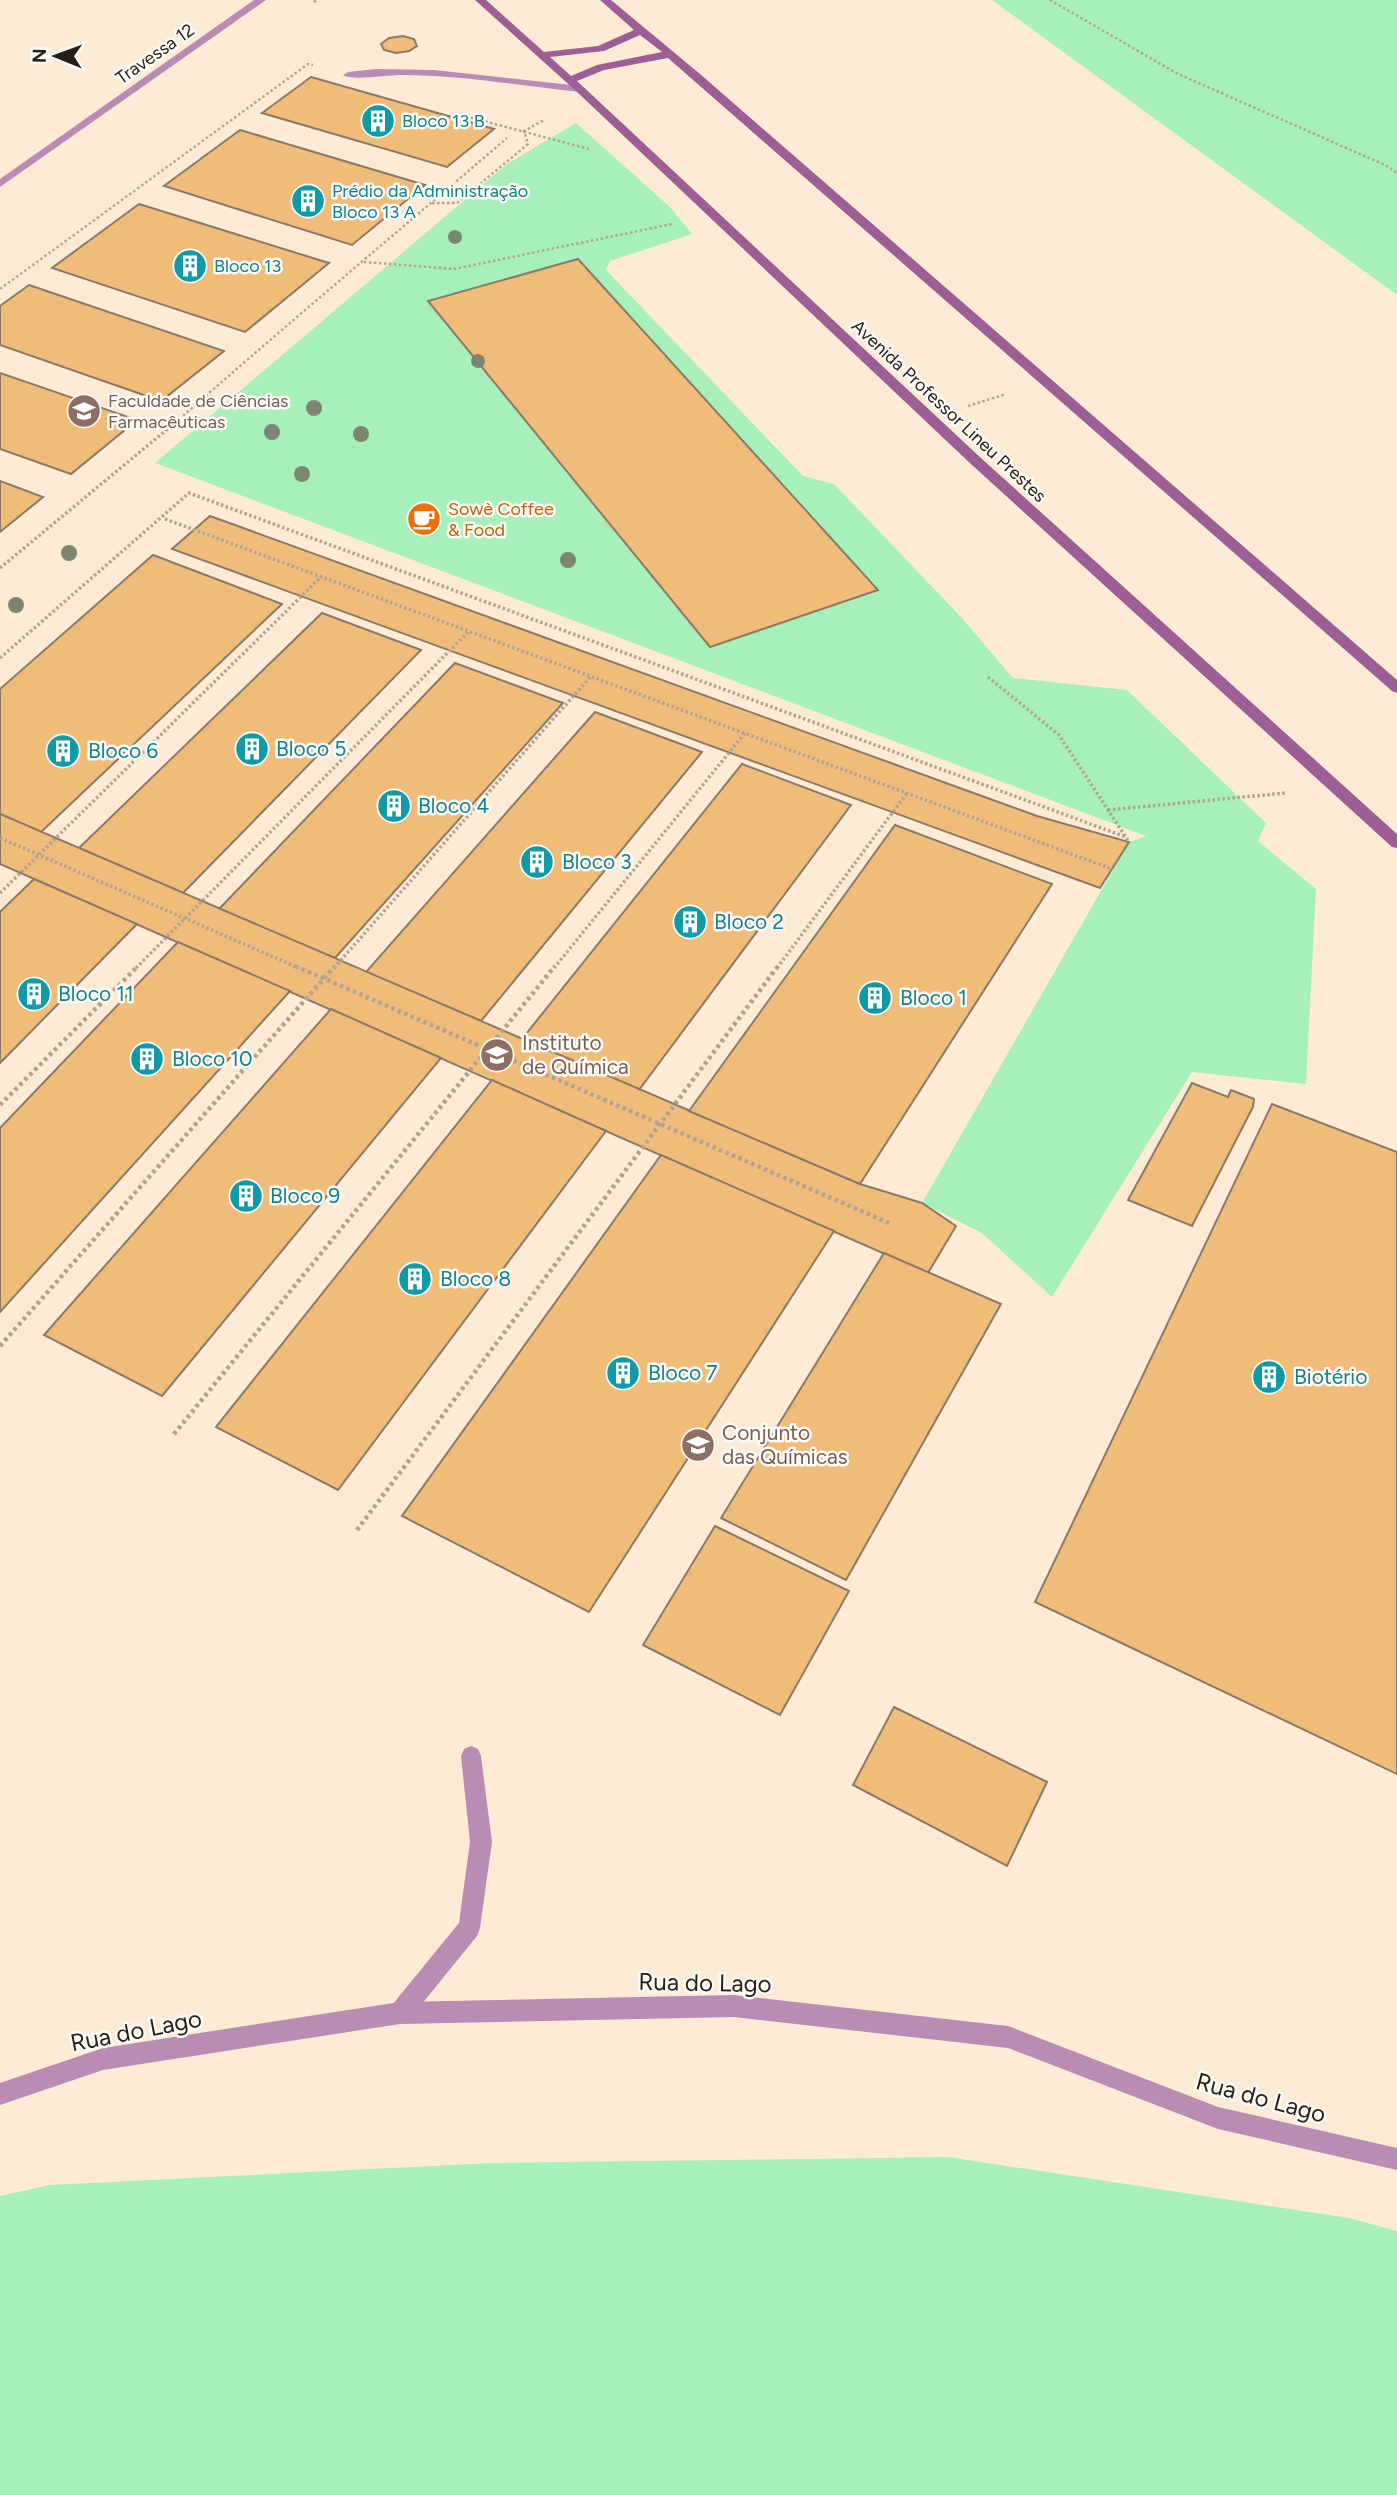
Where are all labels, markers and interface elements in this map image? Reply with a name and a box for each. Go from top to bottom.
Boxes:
street label: Travessa 12 [111,19,199,89]
north arrow [21,21,91,91]
text: N [28,48,51,63]
building icon: Bloco 13 B [359,102,397,140]
place label: Bloco 13 B [402,110,485,132]
place label: Prédio da Administração Bloco 13 A [332,180,528,223]
building icon: Prédio da Administração Bloco 13 A [289,182,327,220]
building icon: Bloco 13 [171,247,209,285]
place label: Bloco 13 [214,255,281,277]
street label: Avenida Professor Lineu Prestes [847,315,1051,507]
place label: Faculdade de Ciências Farmacêuticas [108,390,289,433]
school or university icon: Faculdade de Ciências Farmacêuticas [65,392,103,430]
place label: Sowè Coffee & Food [448,498,554,541]
cafe icon: Sowè Coffee & Food [405,500,443,538]
building icon: Bloco 5 [233,730,271,768]
building icon: Bloco 6 [44,732,82,770]
place label: Bloco 5 [276,736,346,761]
place label: Bloco 6 [88,738,158,763]
building icon: Bloco 4 [375,787,413,825]
place label: Bloco 4 [418,793,489,818]
building icon: Bloco 3 [518,843,556,881]
place label: Bloco 3 [562,849,632,874]
building icon: Bloco 2 [671,903,709,941]
place label: Bloco 2 [714,909,784,934]
building icon: Bloco 11 [15,975,53,1013]
building icon: Bloco 1 [856,979,894,1017]
place label: Bloco 11 [58,981,134,1006]
place label: Bloco 1 [900,985,967,1010]
place label: Instituto de Química [522,1030,629,1079]
school or university icon: Instituto de Química [478,1036,516,1074]
building icon: Bloco 10 [128,1040,166,1078]
place label: Bloco 10 [172,1046,253,1071]
building icon: Bloco 9 [227,1177,265,1215]
place label: Bloco 9 [270,1183,340,1208]
building icon: Bloco 8 [396,1260,434,1298]
place label: Bloco 8 [440,1266,511,1291]
building icon: Bloco 7 [604,1354,642,1392]
building icon: Biotério [1250,1358,1288,1396]
place label: Bloco 7 [648,1360,718,1385]
place label: Biotério [1294,1364,1367,1389]
place label: Conjunto das Químicas [722,1420,848,1469]
school or university icon: Conjunto das Químicas [679,1426,717,1464]
street label: Rua do Lago [638,1967,772,1998]
street label: Rua do Lago [68,2004,204,2057]
street label: Rua do Lago [1193,2066,1329,2129]

